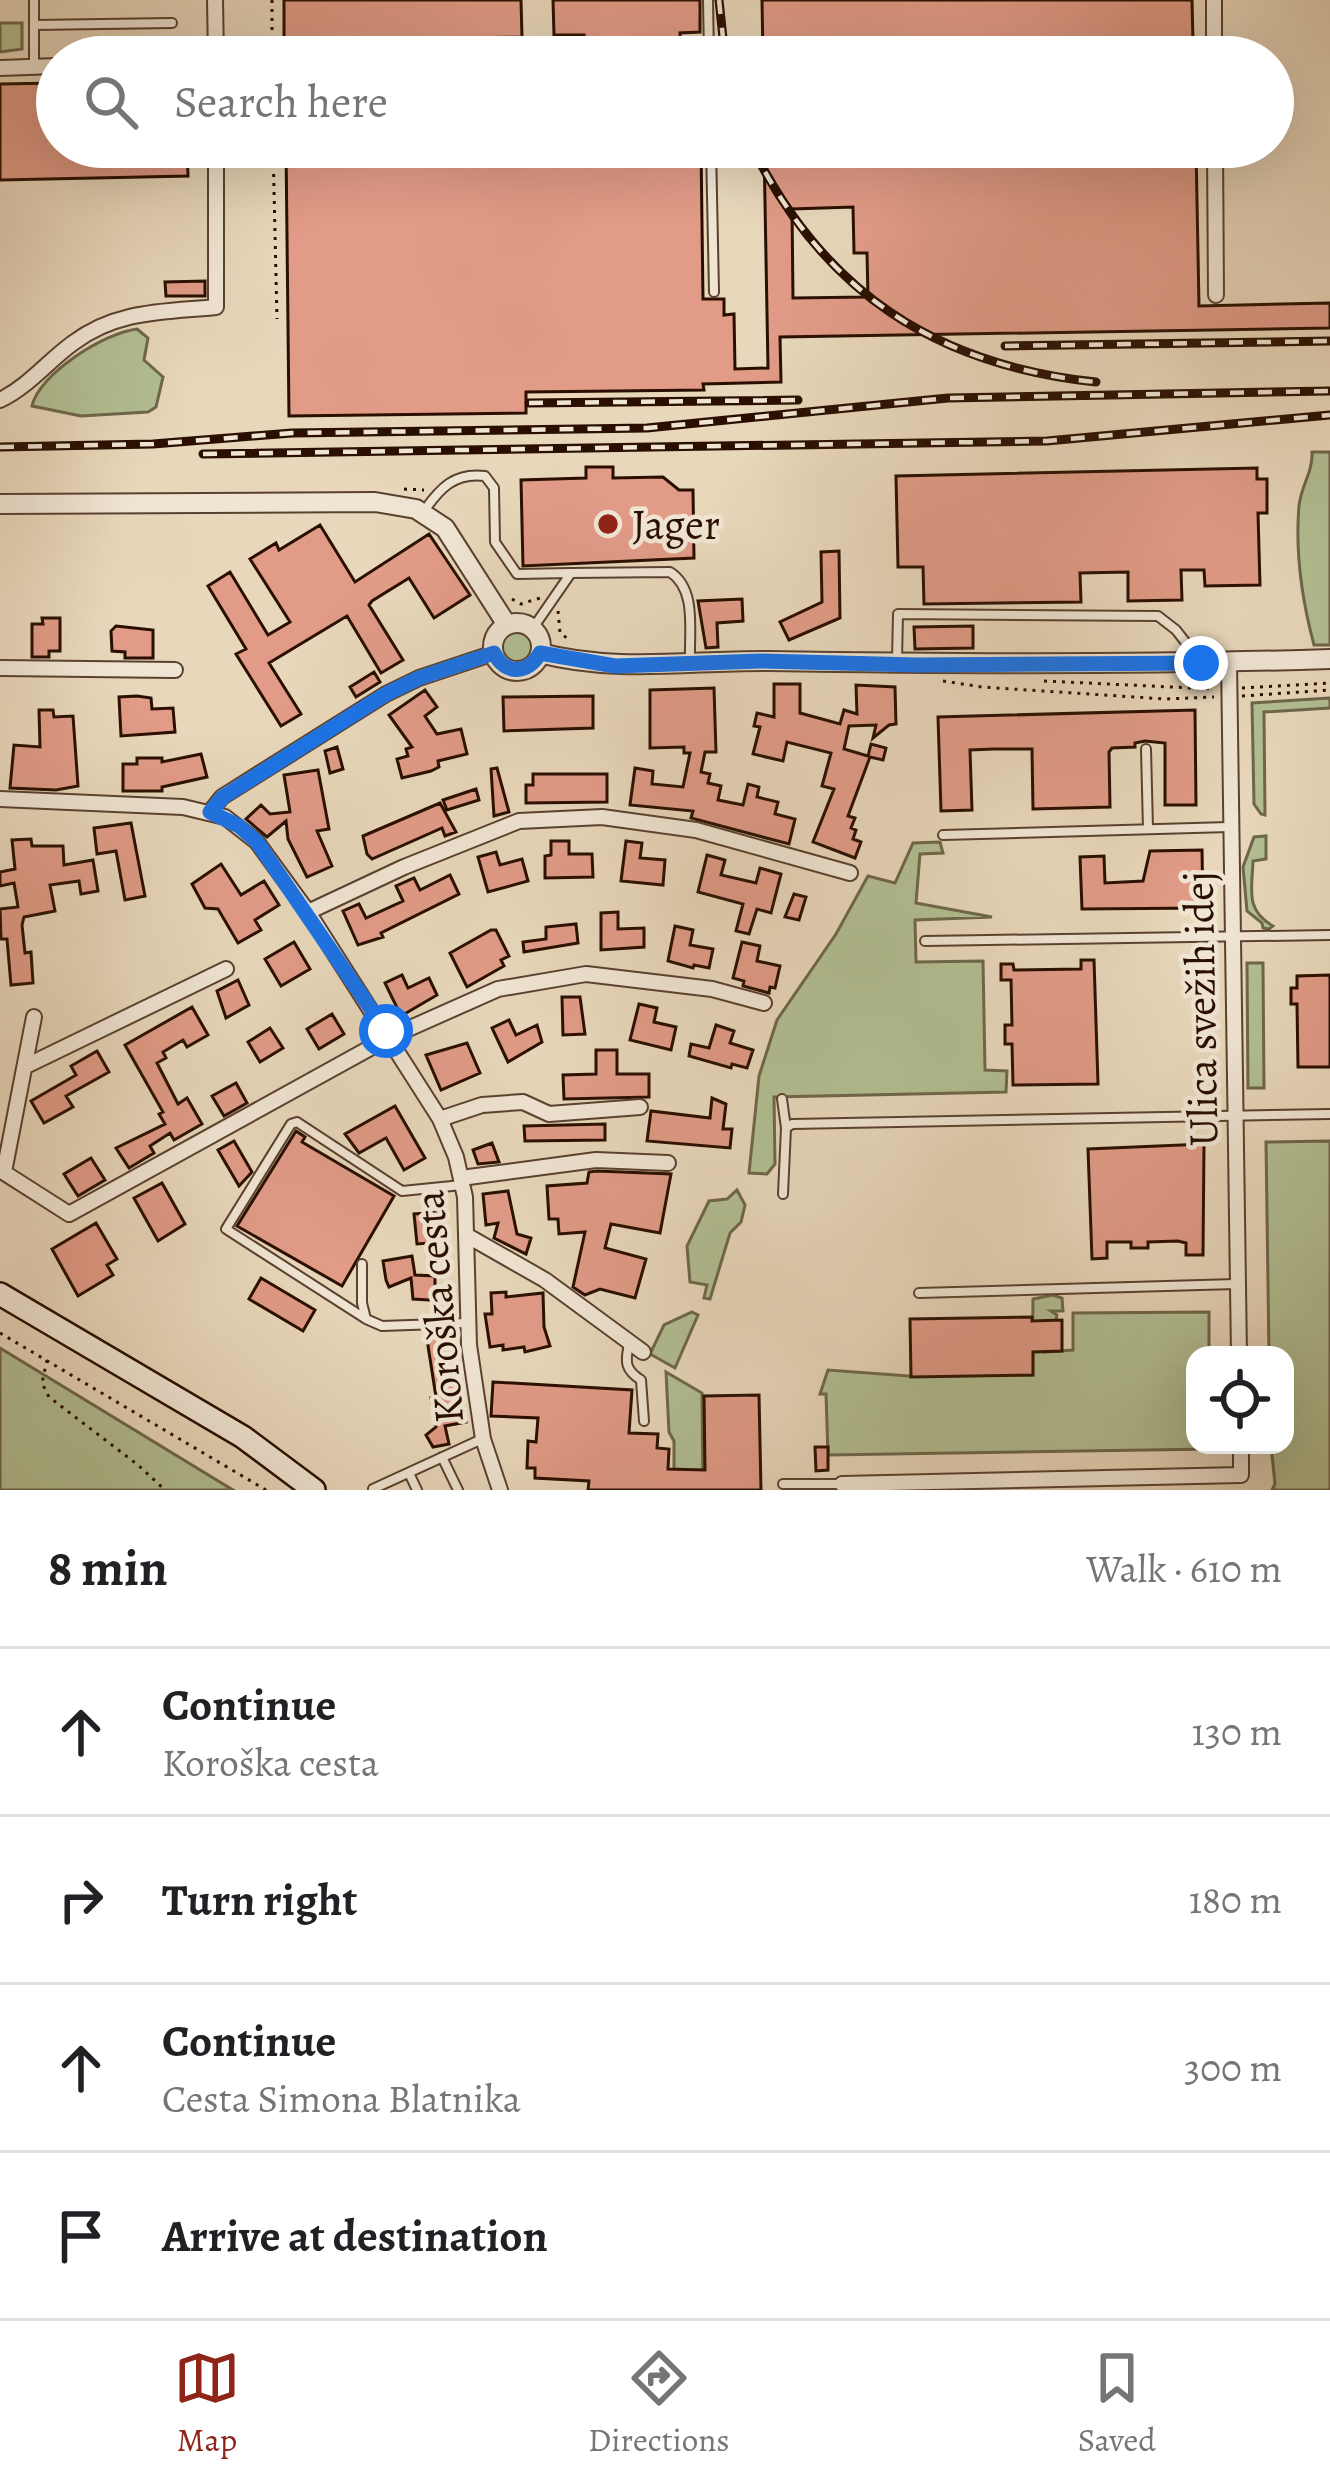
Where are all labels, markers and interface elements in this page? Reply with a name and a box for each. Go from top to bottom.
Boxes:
search box [36,36,1294,168]
icon: search [78,69,144,135]
text: Search here [174,71,388,133]
place label: Jager [632,496,720,553]
marker: Jager [595,511,621,537]
route end [1174,636,1228,690]
street label: Ulica svežih idej [1170,871,1231,1147]
route start [359,1004,413,1058]
street label: Koroška cesta [400,1188,477,1426]
map controls [1186,1346,1294,1454]
button: locate [1186,1346,1294,1454]
text: 8 min [48,1533,168,1603]
text: Walk · 610 m [1086,1542,1282,1595]
text: Continue [162,1674,336,1736]
icon: ahead [48,1699,114,1765]
text: 130 m [1191,1705,1282,1758]
text: Koroška cesta [162,1736,379,1789]
icon: right [48,1867,114,1933]
text: Turn right [162,1869,357,1931]
text: 180 m [1189,1873,1282,1926]
text: Continue [162,2010,336,2072]
icon: ahead [48,2035,114,2101]
text: 300 m [1184,2041,1282,2094]
text: Cesta Simona Blatnika [162,2072,521,2125]
icon: arrive [48,2203,114,2269]
text: Arrive at destination [162,2205,548,2267]
tab: Map [174,2345,240,2462]
tab: Directions [588,2345,730,2462]
tab: Saved [1078,2345,1156,2462]

